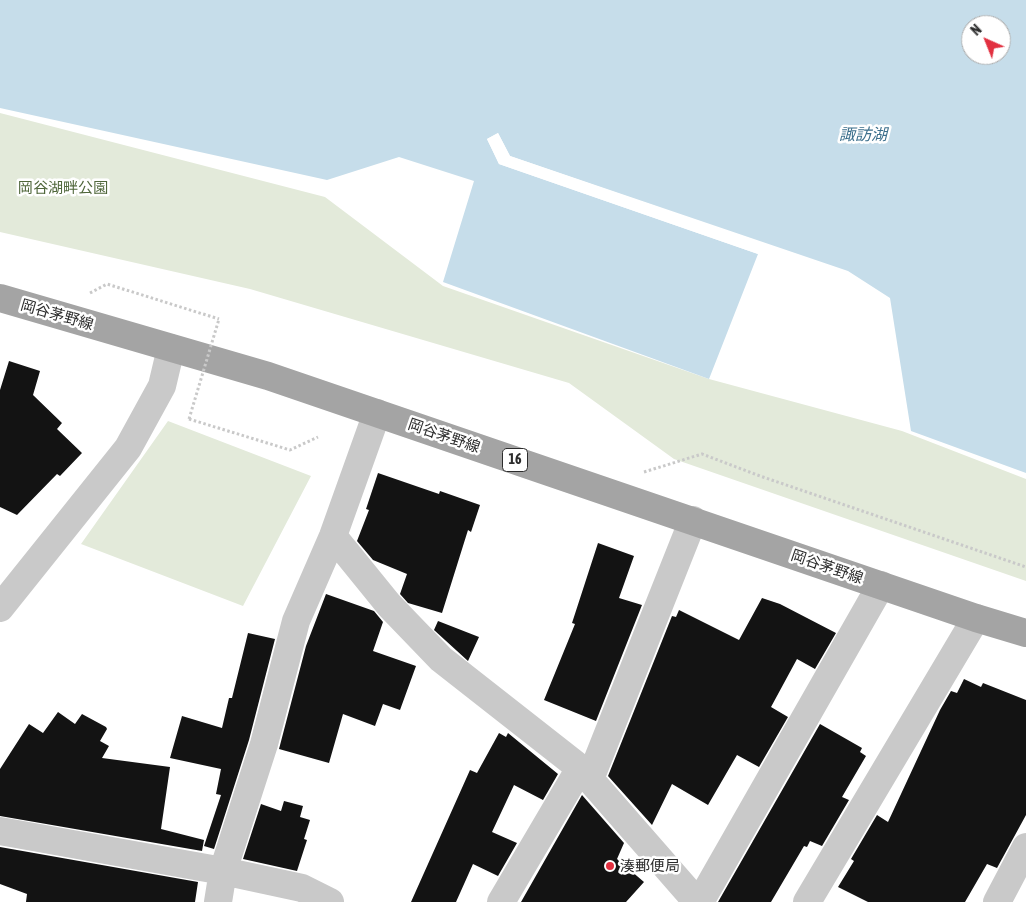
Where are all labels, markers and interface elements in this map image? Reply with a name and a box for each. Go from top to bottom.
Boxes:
north arrow [961,15,1011,65]
text: N [968,21,985,39]
water label: 諏訪湖 [839,125,887,145]
park label: 岡谷湖畔公園 [18,179,108,197]
street label: 岡谷茅野線 [18,296,96,334]
street label: 岡谷茅野線 [406,415,482,457]
road number: 16 [502,448,528,472]
street label: 岡谷茅野線 [789,546,865,588]
place label: 湊郵便局 [620,857,680,875]
marker: 湊郵便局 [604,860,616,872]

